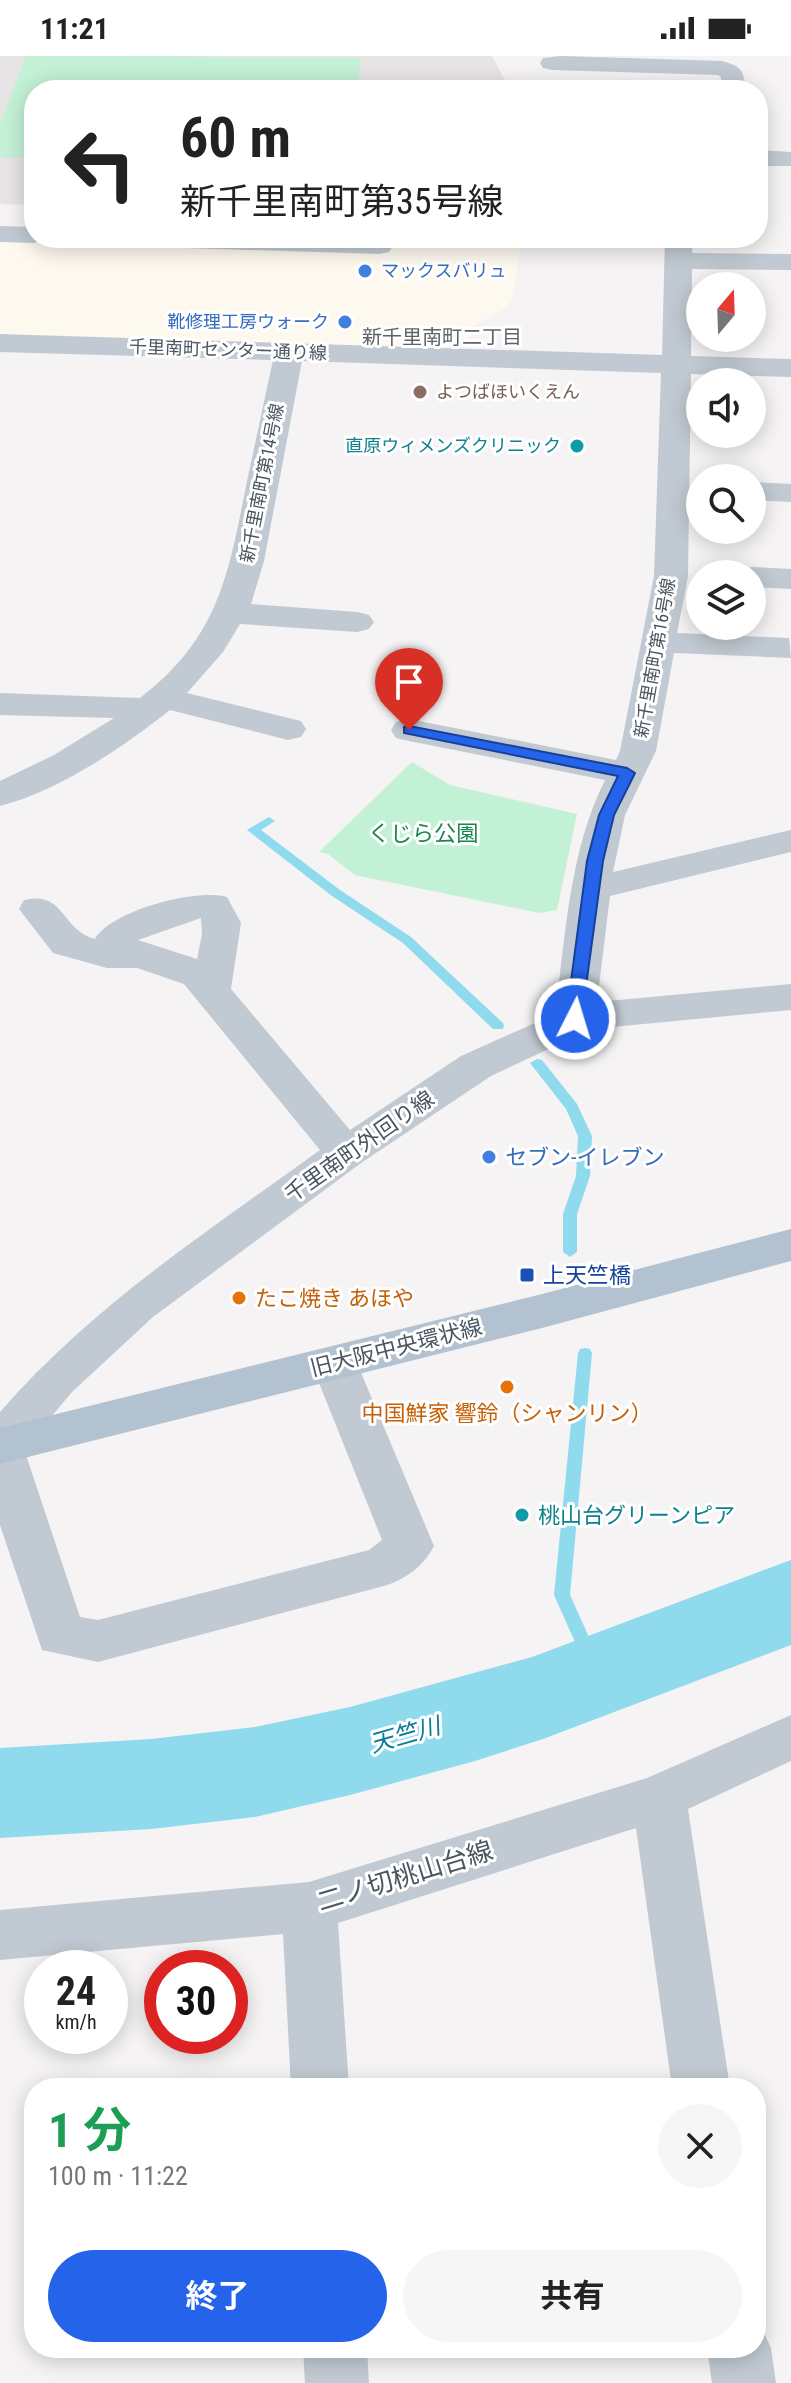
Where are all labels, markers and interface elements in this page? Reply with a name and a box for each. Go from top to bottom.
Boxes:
text: 11:21 [40,11,109,46]
text: 60 m [180,105,291,171]
icon: left [48,112,152,216]
text: 新千里南町第35号線 [180,181,504,223]
place label: マックスバリュ [381,260,506,281]
marker: マックスバリュ [356,262,374,280]
north arrow [686,272,766,352]
map controls [686,272,766,640]
place label: 靴修理工房ウォーク [167,311,329,332]
marker: 靴修理工房ウォーク [336,313,354,331]
district label: 新千里南町二丁目 [362,325,522,349]
street label: 千里南町センター通り線 [129,336,327,363]
button: sound [686,368,766,448]
place label: よつばほいくえん [436,381,580,402]
marker: よつばほいくえん [411,383,429,401]
street label: 新千里南町第14号線 [236,401,287,564]
place label: 直原ウィメンズクリニック [345,435,561,456]
marker: 直原ウィメンズクリニック [568,437,586,455]
button: search [686,464,766,544]
button: layers [686,560,766,640]
street label: 新千里南町第16号線 [630,576,679,739]
pin [375,648,443,730]
icon: arrive [387,660,431,704]
park label: くじら公園 [368,821,478,846]
position arrow [533,977,617,1061]
street label: 千里南町外回り線 [280,1086,439,1207]
place label: セブン-イレブン [505,1145,664,1170]
marker: セブン-イレブン [480,1148,498,1166]
place label: 上天竺橋 [543,1263,631,1288]
marker: 上天竺橋 [518,1266,536,1284]
place label: たこ焼き あほや [255,1286,414,1311]
marker: たこ焼き あほや [230,1289,248,1307]
street label: 旧大阪中央環状線 [308,1314,485,1381]
marker: 中国鮮家 響鈴（シャンリン） [498,1378,516,1396]
place label: 中国鮮家 響鈴（シャンリン） [361,1401,653,1426]
place label: 桃山台グリーンピア [538,1503,735,1528]
marker: 桃山台グリーンピア [513,1506,531,1524]
water label: 天竺川 [367,1711,446,1758]
street label: 二ノ切桃山台線 [314,1835,496,1917]
speed limit sign: 30 [144,1950,248,2054]
text: 24 [56,1968,96,2015]
text: km/h [55,2010,97,2034]
text: 1 分 [48,2102,131,2159]
button: close [658,2104,742,2188]
text: 100 m · 11:22 [48,2161,188,2191]
button: 終了 [48,2250,387,2342]
button: 共有 [403,2250,742,2342]

